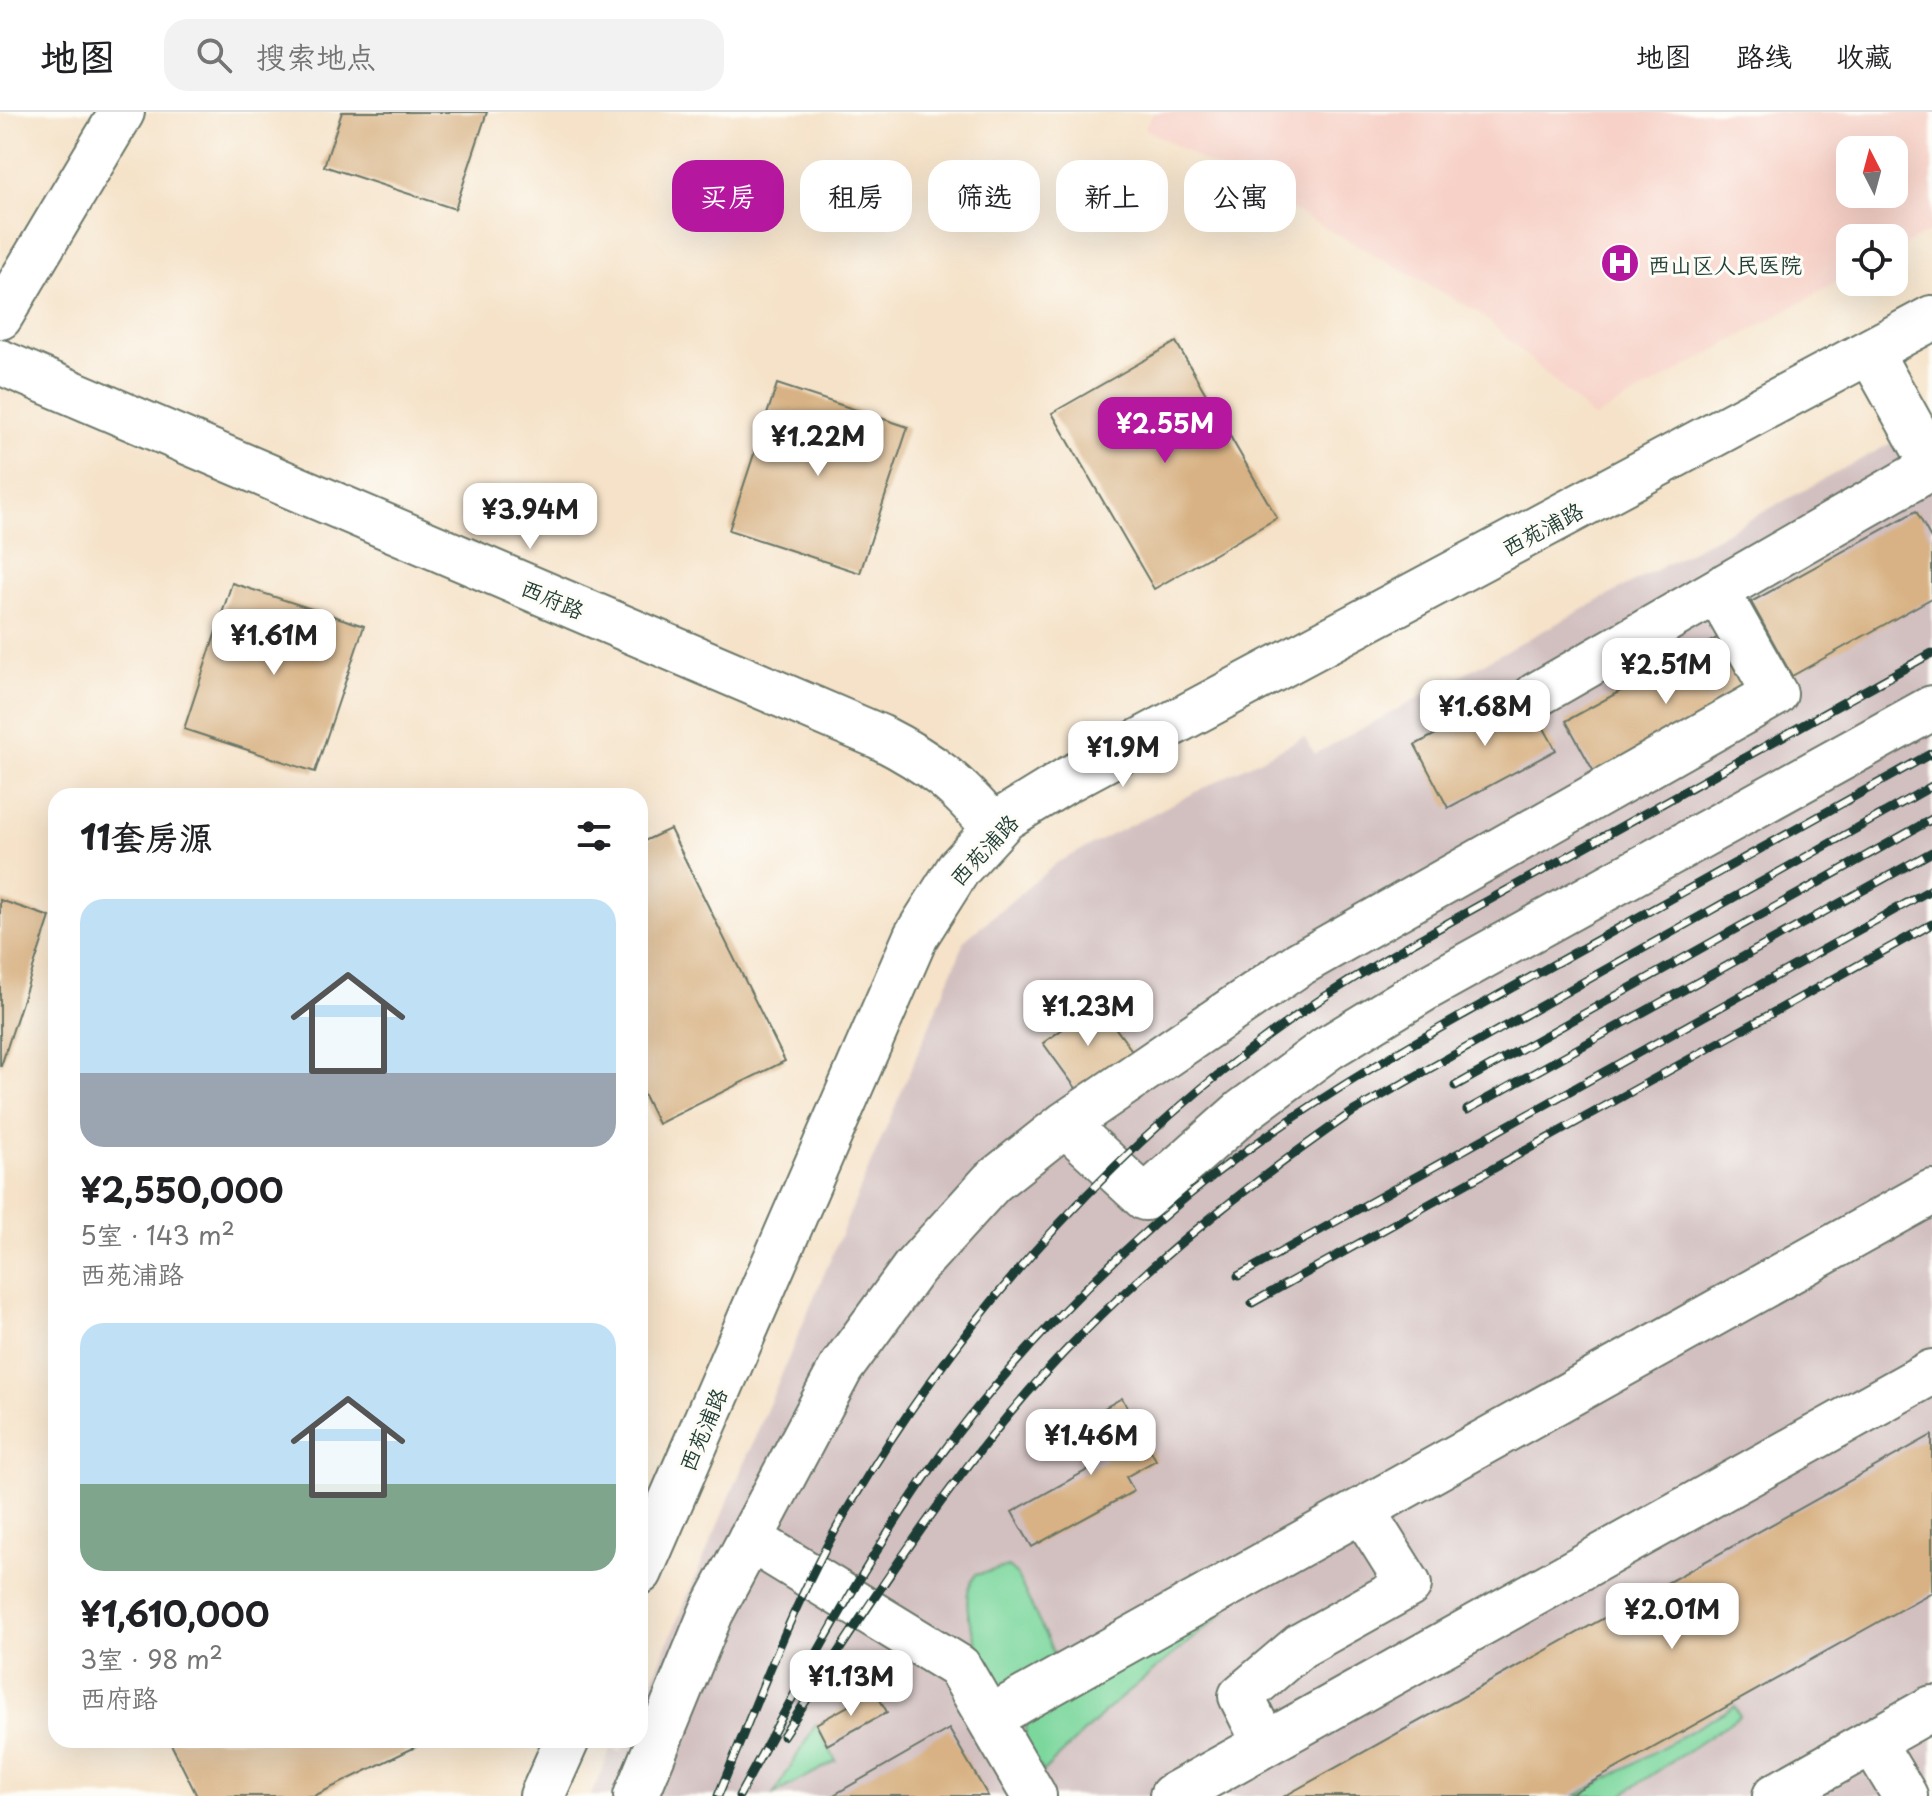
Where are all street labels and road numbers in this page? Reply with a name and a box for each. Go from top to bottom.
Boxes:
street label: 西苑浦路 [1495,493,1589,563]
street label: 西府路 [516,570,590,626]
street label: 西苑浦路 [941,806,1025,892]
street label: 西苑浦路 [670,1382,734,1476]

